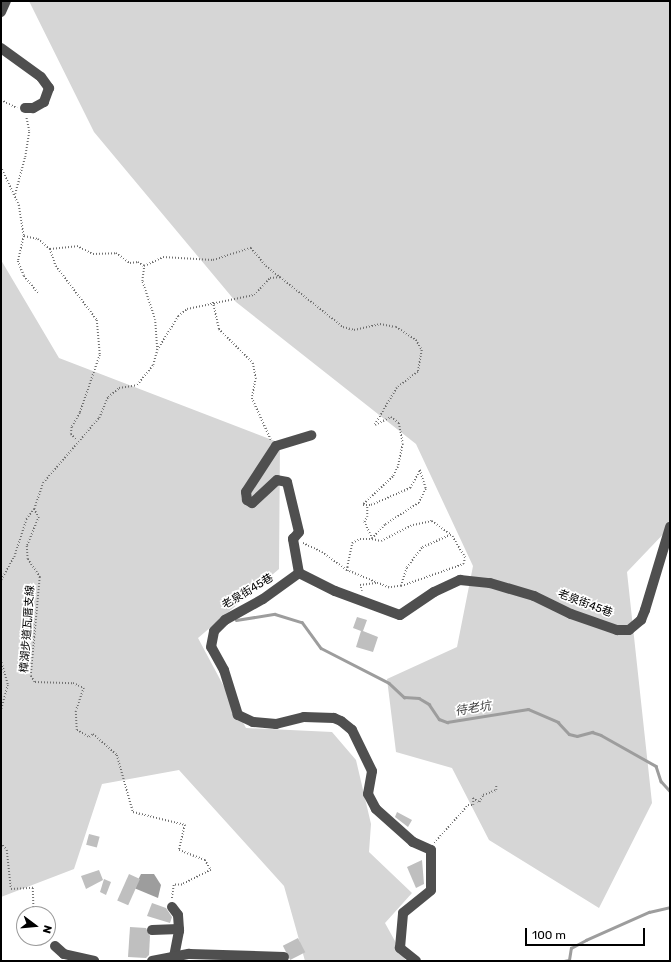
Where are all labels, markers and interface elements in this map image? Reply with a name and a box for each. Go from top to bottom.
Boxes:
street label: 老泉街45巷 [220,572,276,612]
street label: 樟湖步道瓦厝支線 [18,585,38,673]
street label: 老泉街45巷 [556,588,614,620]
water label: 待老坑 [454,699,492,719]
north arrow [16,906,56,946]
scale bar [527,920,647,946]
text: N [40,924,54,935]
text: 100 m [532,928,566,942]

